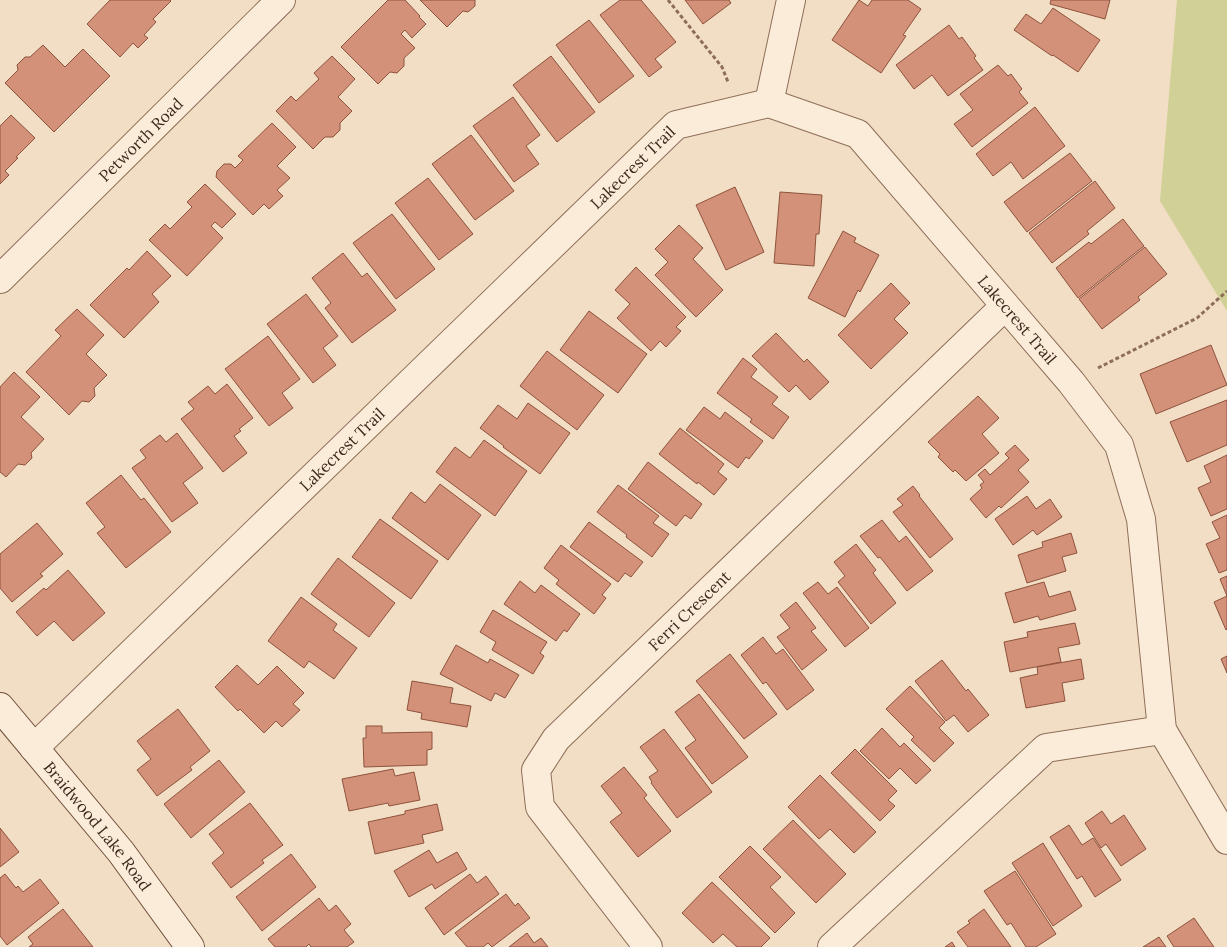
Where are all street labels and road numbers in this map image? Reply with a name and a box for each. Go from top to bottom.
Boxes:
street label: Petworth Road [94,93,187,186]
street label: Lakecrest Trail [586,121,679,213]
street label: Lakecrest Trail [974,271,1061,368]
street label: Lakecrest Trail [295,403,389,495]
street label: Ferri Crescent [644,566,735,655]
street label: Braidwood Lake Road [40,757,156,895]

